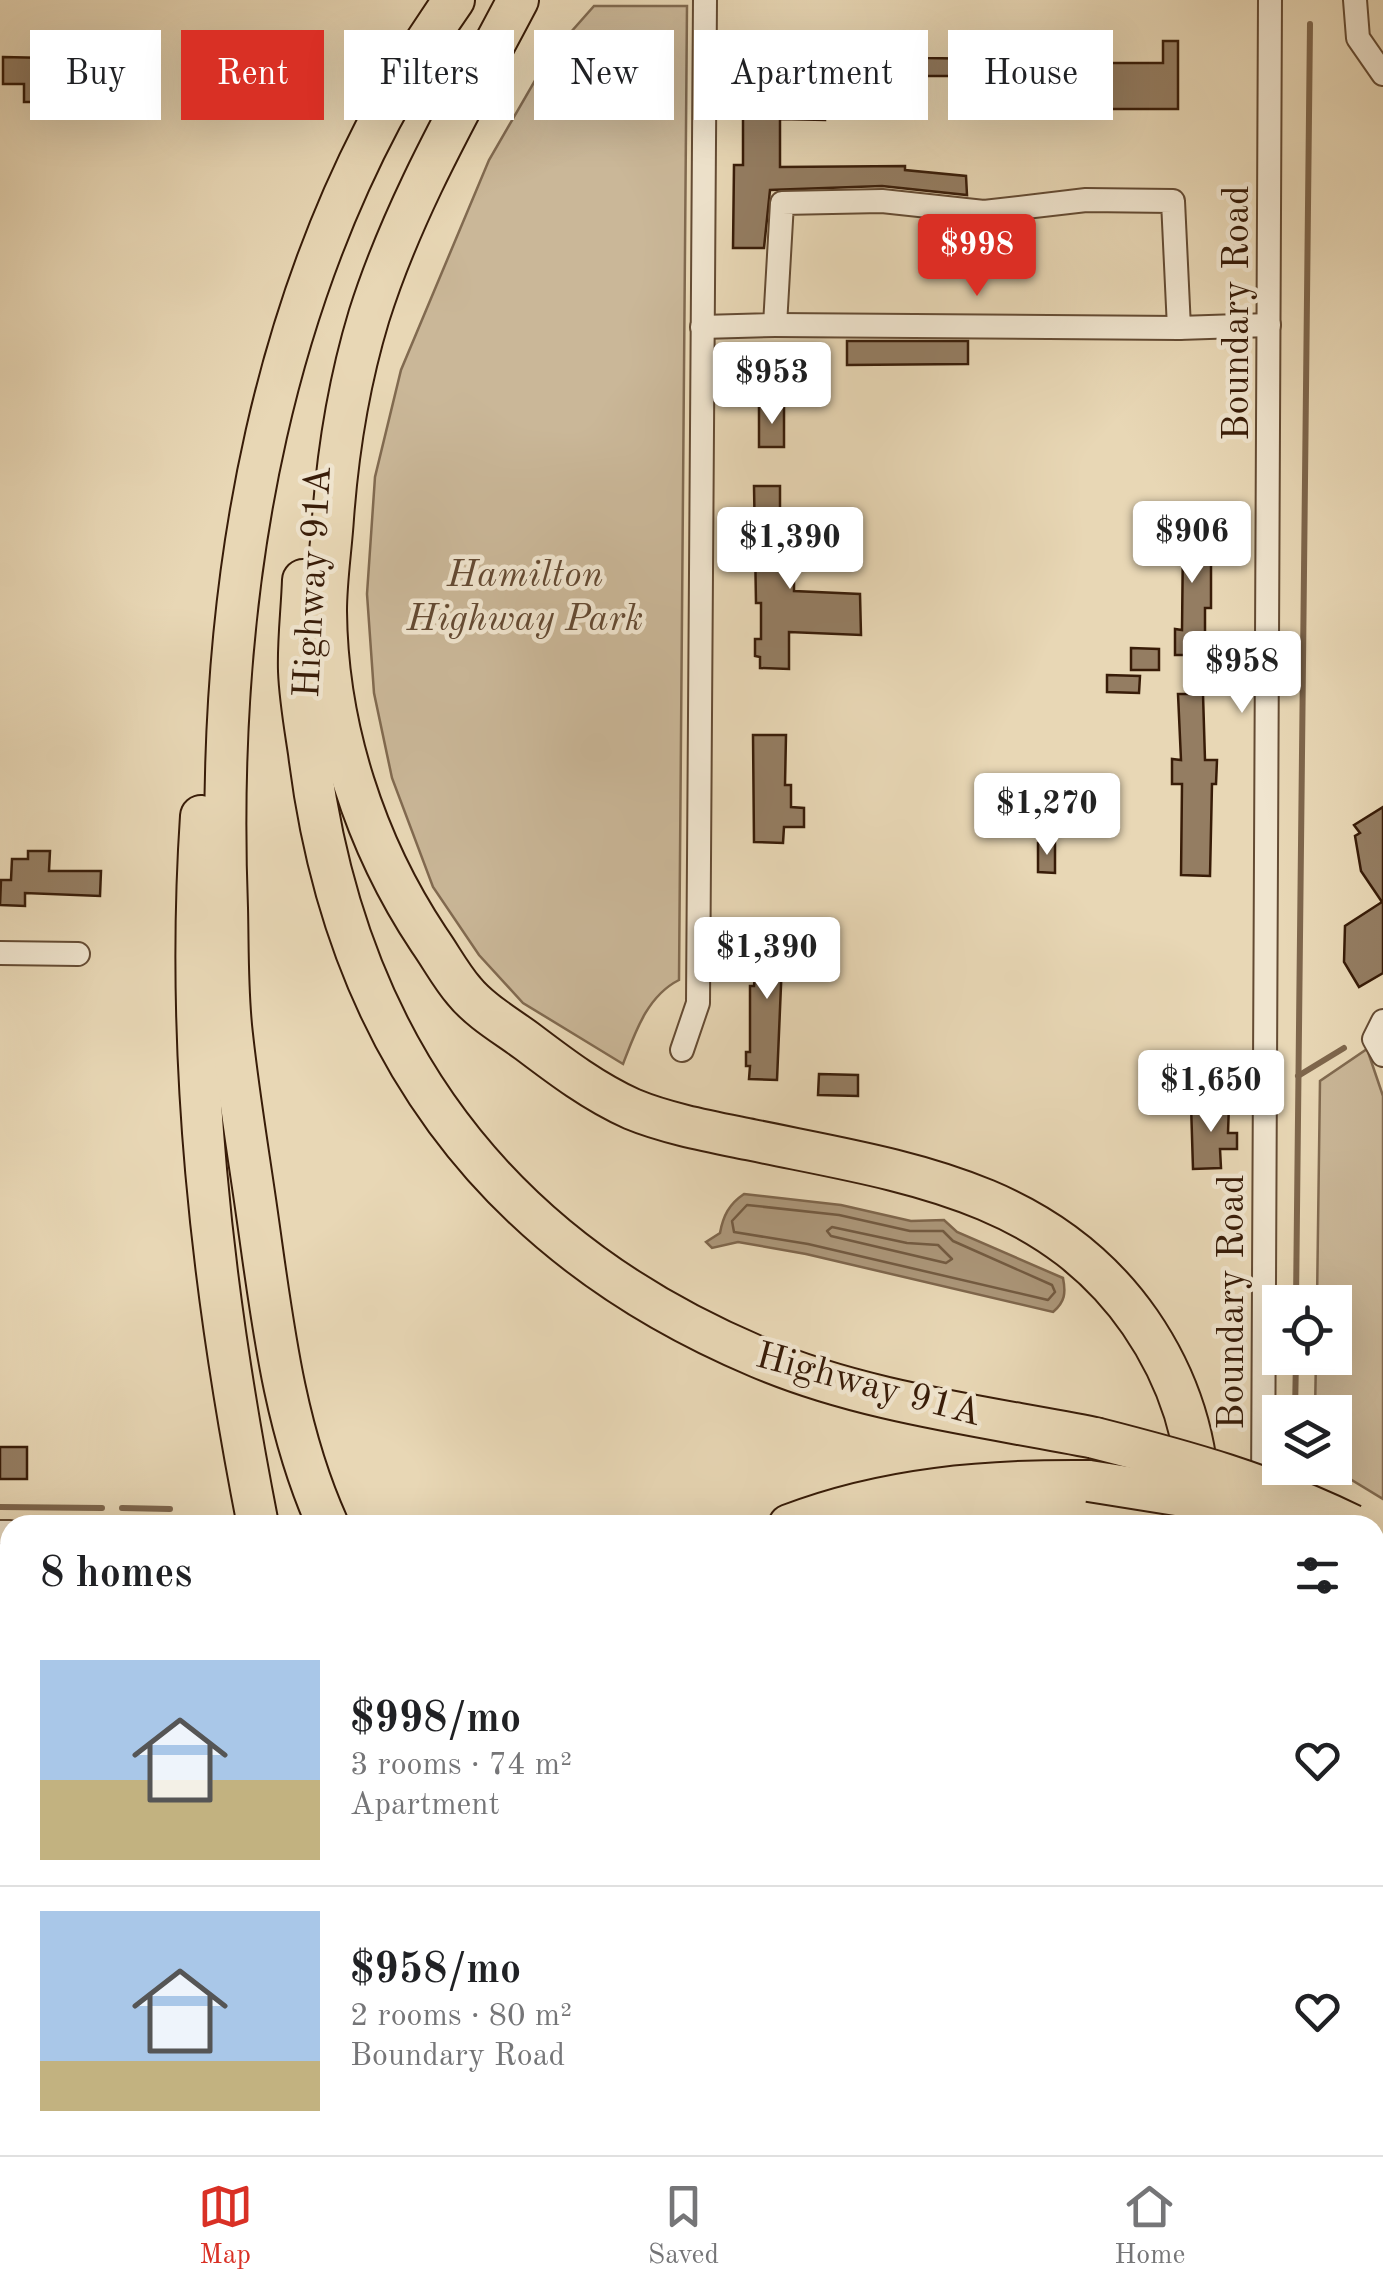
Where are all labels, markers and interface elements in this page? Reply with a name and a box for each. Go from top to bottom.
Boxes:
chip: Buy [30,30,161,120]
chip: Rent [181,30,324,120]
chip: Filters [344,30,514,120]
chip: New [534,30,674,120]
chip: Apartment [694,30,928,120]
chip: House [948,30,1113,120]
street label: Boundary Road [1219,185,1257,441]
pin: $998 [918,214,1036,299]
text: $998 [940,230,1014,262]
pin: $953 [713,342,831,427]
text: $953 [735,358,809,390]
street label: Highway 91A [289,465,339,699]
pin: $906 [1133,501,1251,586]
pin: $1,390 [709,507,871,592]
text: $906 [1155,517,1229,549]
text: $1,390 [739,523,841,555]
park label: Hamilton Highway Park [406,557,643,639]
pin: $958 [1183,631,1301,716]
text: $958 [1205,647,1279,679]
pin: $1,270 [966,773,1128,858]
text: $1,270 [996,789,1098,821]
pin: $1,390 [686,917,848,1002]
text: $1,390 [716,933,818,965]
pin: $1,650 [1130,1050,1292,1135]
text: $1,650 [1160,1066,1262,1098]
street label: Boundary Road [1214,1174,1252,1430]
map controls [1262,1285,1352,1485]
button: locate [1262,1285,1352,1375]
street label: Highway 91A [751,1338,985,1434]
button: layers [1262,1395,1352,1485]
icon: filters [1290,1548,1345,1603]
text: 8 homes [40,1554,192,1596]
text: $998/mo [350,1699,521,1741]
icon: home [120,1700,240,1820]
icon: heart [1290,1733,1345,1788]
text: 3 rooms · 74 m² [350,1750,572,1782]
text: Apartment [350,1790,500,1822]
text: $958/mo [350,1950,521,1992]
icon: home [120,1951,240,2071]
icon: heart [1290,1984,1345,2039]
text: 2 rooms · 80 m² [350,2001,572,2033]
text: Boundary Road [350,2041,565,2073]
tab: Map [198,2179,253,2274]
tab: Saved [648,2179,719,2274]
tab: Home [1114,2179,1185,2274]

